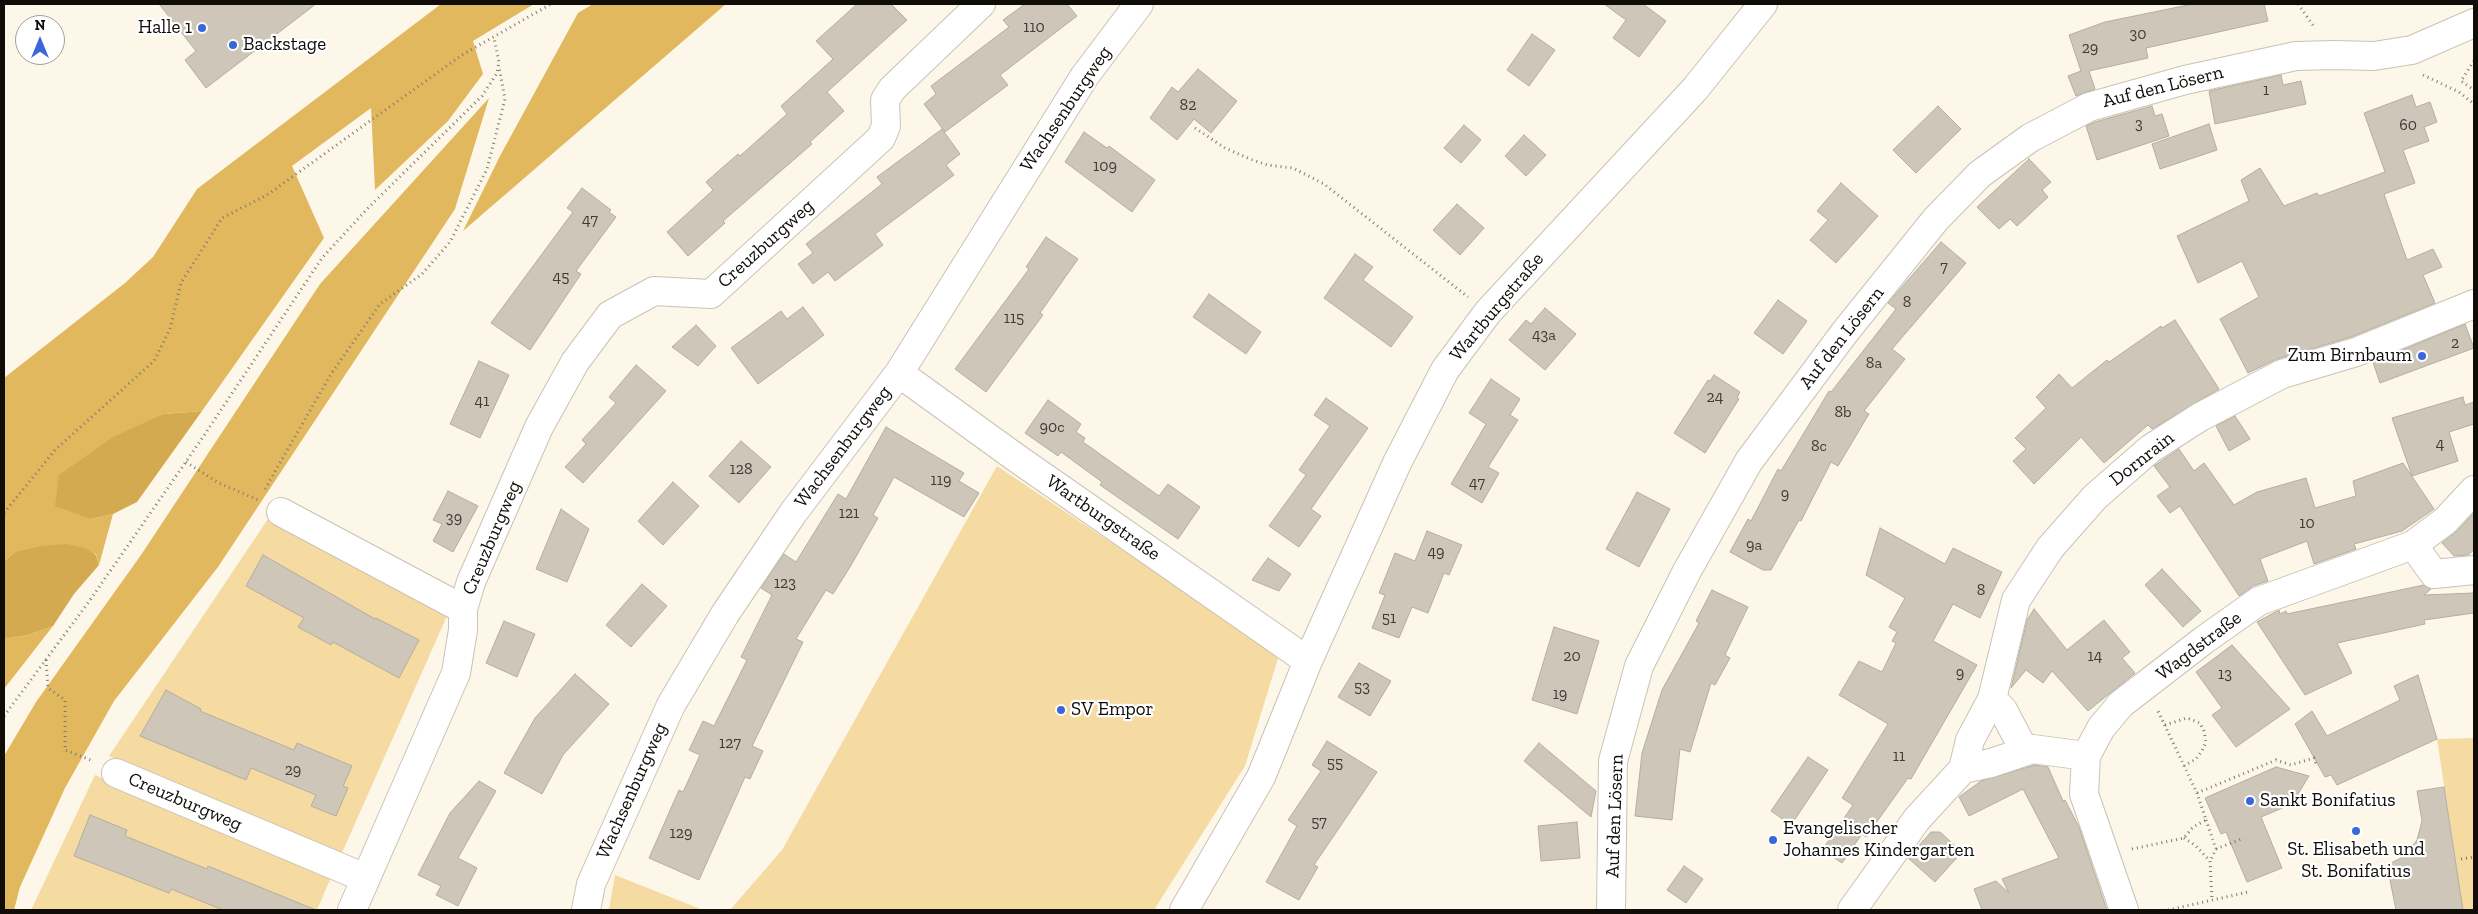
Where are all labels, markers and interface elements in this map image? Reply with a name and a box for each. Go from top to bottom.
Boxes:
north arrow [15,15,65,65]
text: N [35,17,45,34]
place label: Halle 1 [138,17,192,39]
house number: 110 [1023,17,1045,37]
marker: Halle 1 [196,22,208,34]
house number: 30 [2129,24,2147,44]
place label: Backstage [243,34,326,56]
house number: 29 [2082,38,2098,58]
marker: Backstage [227,39,239,51]
street label: Wachsenburgweg [1016,42,1116,176]
street label: Auf den Lösern [2100,61,2226,113]
house number: 1 [2263,80,2269,100]
house number: 82 [1180,95,1196,115]
house number: 3 [2135,114,2143,134]
house number: 60 [2399,115,2417,135]
house number: 109 [1093,156,1117,176]
street label: Creuzburgweg [713,195,819,293]
house number: 47 [582,210,598,230]
street label: Wartburgstraße [1445,248,1549,366]
house number: 7 [1940,257,1948,277]
house number: 45 [553,267,569,287]
street label: Auf den Lösern [1795,282,1889,394]
house number: 8 [1903,292,1911,312]
house number: 115 [1004,308,1024,328]
house number: 43a [1532,325,1556,345]
house number: 2 [2451,333,2459,353]
place label: Zum Birnbaum [2288,345,2412,367]
marker: Zum Birnbaum [2416,350,2428,362]
house number: 8a [1866,353,1882,373]
street label: Wachsenburgweg [790,382,896,512]
house number: 24 [1707,387,1723,407]
house number: 41 [475,391,489,411]
house number: 8b [1834,402,1852,422]
house number: 90c [1039,417,1065,437]
street label: Dornrain [2105,427,2179,491]
house number: 4 [2436,434,2444,454]
house number: 8c [1811,436,1827,456]
house number: 128 [729,459,753,479]
house number: 119 [931,470,951,490]
street label: Wartburgstraße [1042,470,1164,566]
house number: 47 [1469,473,1485,493]
street label: Creuzburgweg [458,478,526,598]
house number: 9 [1781,484,1789,504]
house number: 121 [839,503,859,523]
house number: 39 [446,508,462,528]
house number: 10 [2299,513,2315,533]
house number: 9a [1746,535,1762,555]
house number: 49 [1427,542,1445,562]
house number: 123 [774,573,796,593]
house number: 8 [1977,580,1985,600]
street label: Wagdstraße [2152,607,2246,685]
house number: 51 [1382,608,1396,628]
house number: 20 [1563,646,1581,666]
house number: 14 [2088,646,2102,666]
house number: 9 [1956,663,1964,683]
house number: 13 [2218,664,2232,684]
house number: 53 [1354,677,1370,697]
house number: 19 [1553,684,1567,704]
place label: SV Empor [1071,699,1153,721]
marker: SV Empor [1055,704,1067,716]
street label: Wachsenburgweg [592,719,672,863]
house number: 127 [719,733,741,753]
house number: 11 [1893,746,1905,766]
house number: 55 [1327,753,1343,773]
street label: Auf den Lösern [1601,754,1629,878]
house number: 29 [285,760,301,780]
street label: Creuzburgweg [125,768,245,836]
place label: Sankt Bonifatius [2260,790,2395,812]
marker: Sankt Bonifatius [2244,795,2256,807]
house number: 57 [1311,812,1327,832]
place label: Evangelischer Johannes Kindergarten [1783,818,1974,862]
house number: 129 [670,823,692,843]
marker: St. Elisabeth und St. Bonifatius [2350,825,2362,837]
marker: Evangelischer Johannes Kindergarten [1767,834,1779,846]
place label: St. Elisabeth und St. Bonifatius [2287,839,2425,883]

